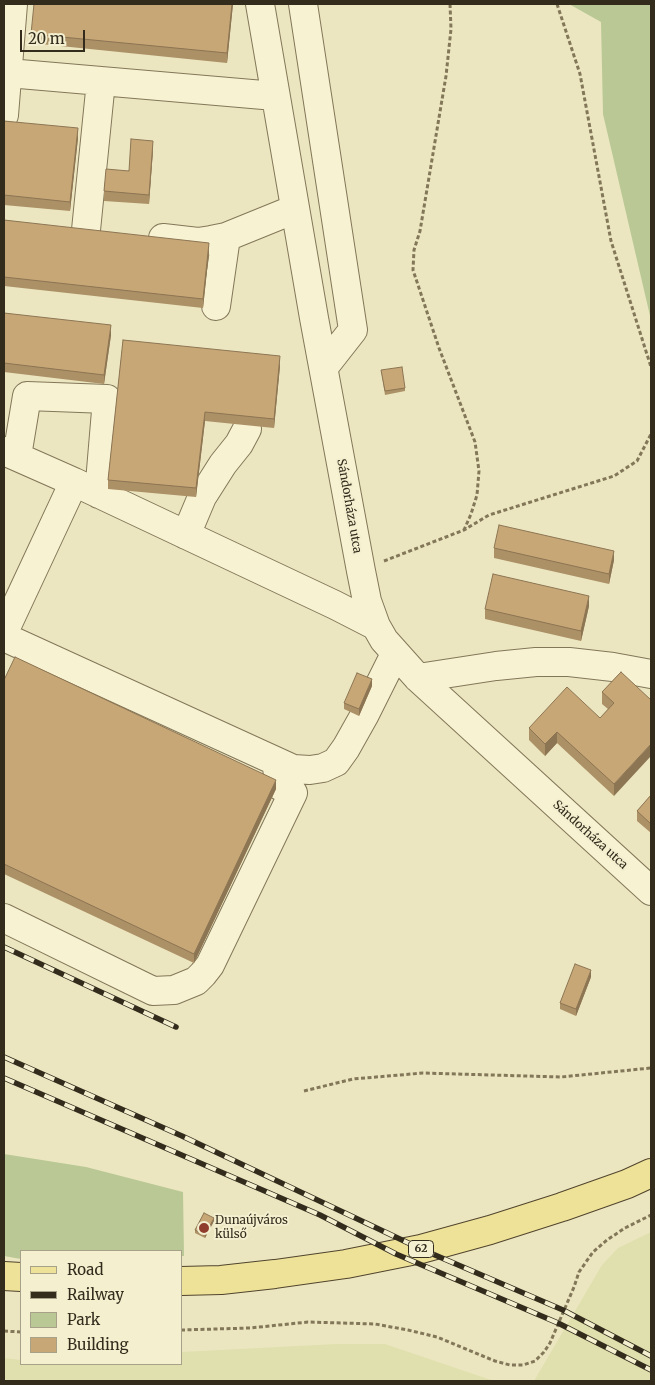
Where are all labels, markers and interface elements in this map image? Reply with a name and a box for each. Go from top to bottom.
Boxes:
scale bar [22,20,88,52]
text: 20 m [28,29,65,48]
street label: Sándorháza utca [334,458,364,554]
street label: Sándorháza utca [550,798,630,872]
place label: Dunaújváros külső [215,1214,288,1242]
marker: Dunaújváros külső [197,1221,211,1235]
road number: 62 [408,1240,434,1258]
legend [20,1250,182,1365]
text: Road [67,1260,103,1279]
text: Railway [67,1285,124,1304]
text: Park [67,1310,100,1329]
text: Building [67,1335,129,1354]

